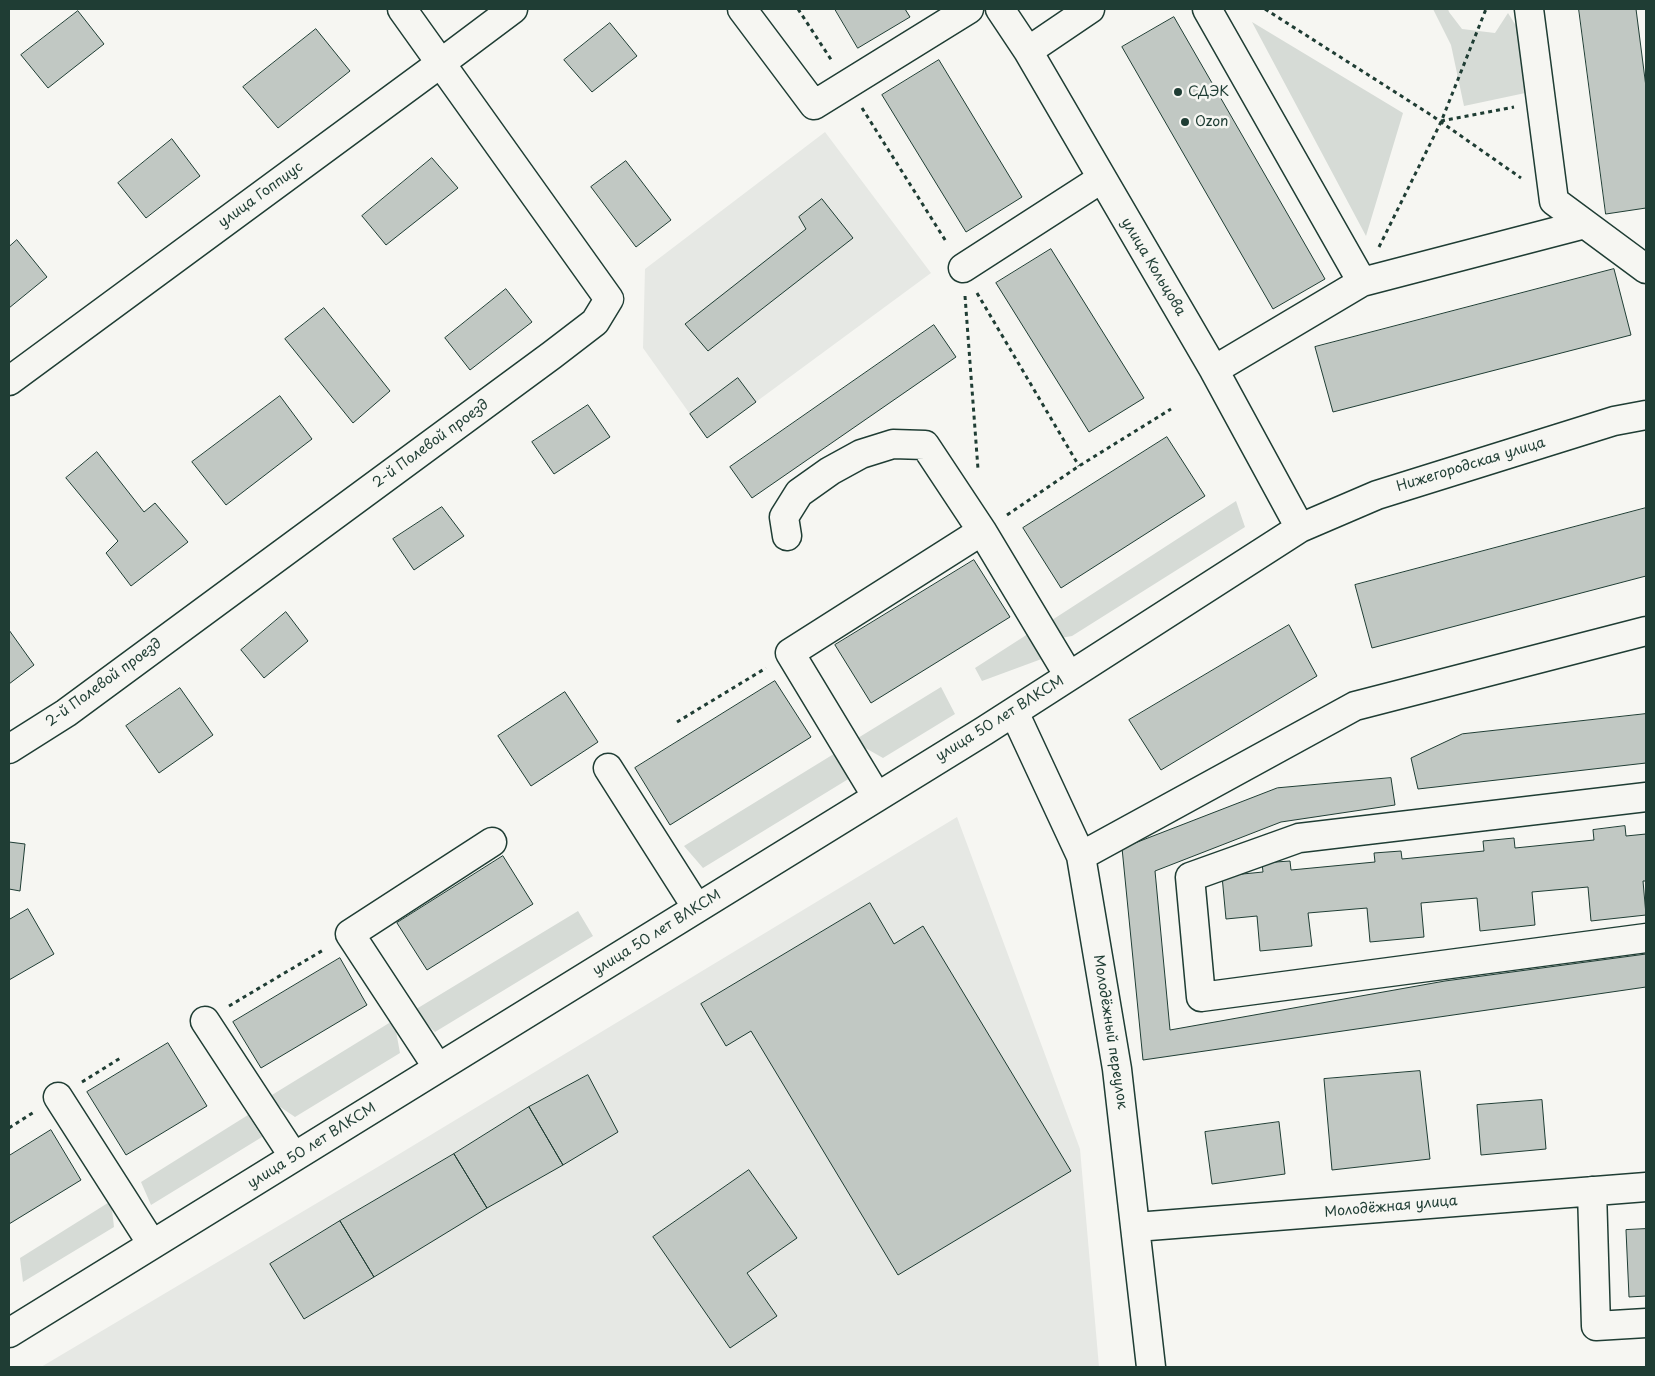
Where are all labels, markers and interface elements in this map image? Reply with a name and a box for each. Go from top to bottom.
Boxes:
place label: СДЭК [1188,84,1229,100]
marker: СДЭК [1172,86,1184,98]
place label: Ozon [1195,114,1228,130]
marker: Ozon [1179,116,1191,128]
street label: улица Гоппиус [215,159,307,231]
street label: улица Кольцова [1117,215,1189,319]
street label: 2-й Полевой проезд [370,396,492,492]
street label: Нижегородская улица [1395,434,1547,496]
street label: 2-й Полевой проезд [43,635,165,731]
street label: улица 50 лет ВЛКСМ [933,673,1067,765]
street label: улица 50 лет ВЛКСМ [590,887,724,979]
street label: Молодёжный переулок [1090,954,1130,1110]
street label: улица 50 лет ВЛКСМ [245,1100,379,1192]
street label: Молодёжная улица [1324,1193,1458,1221]

